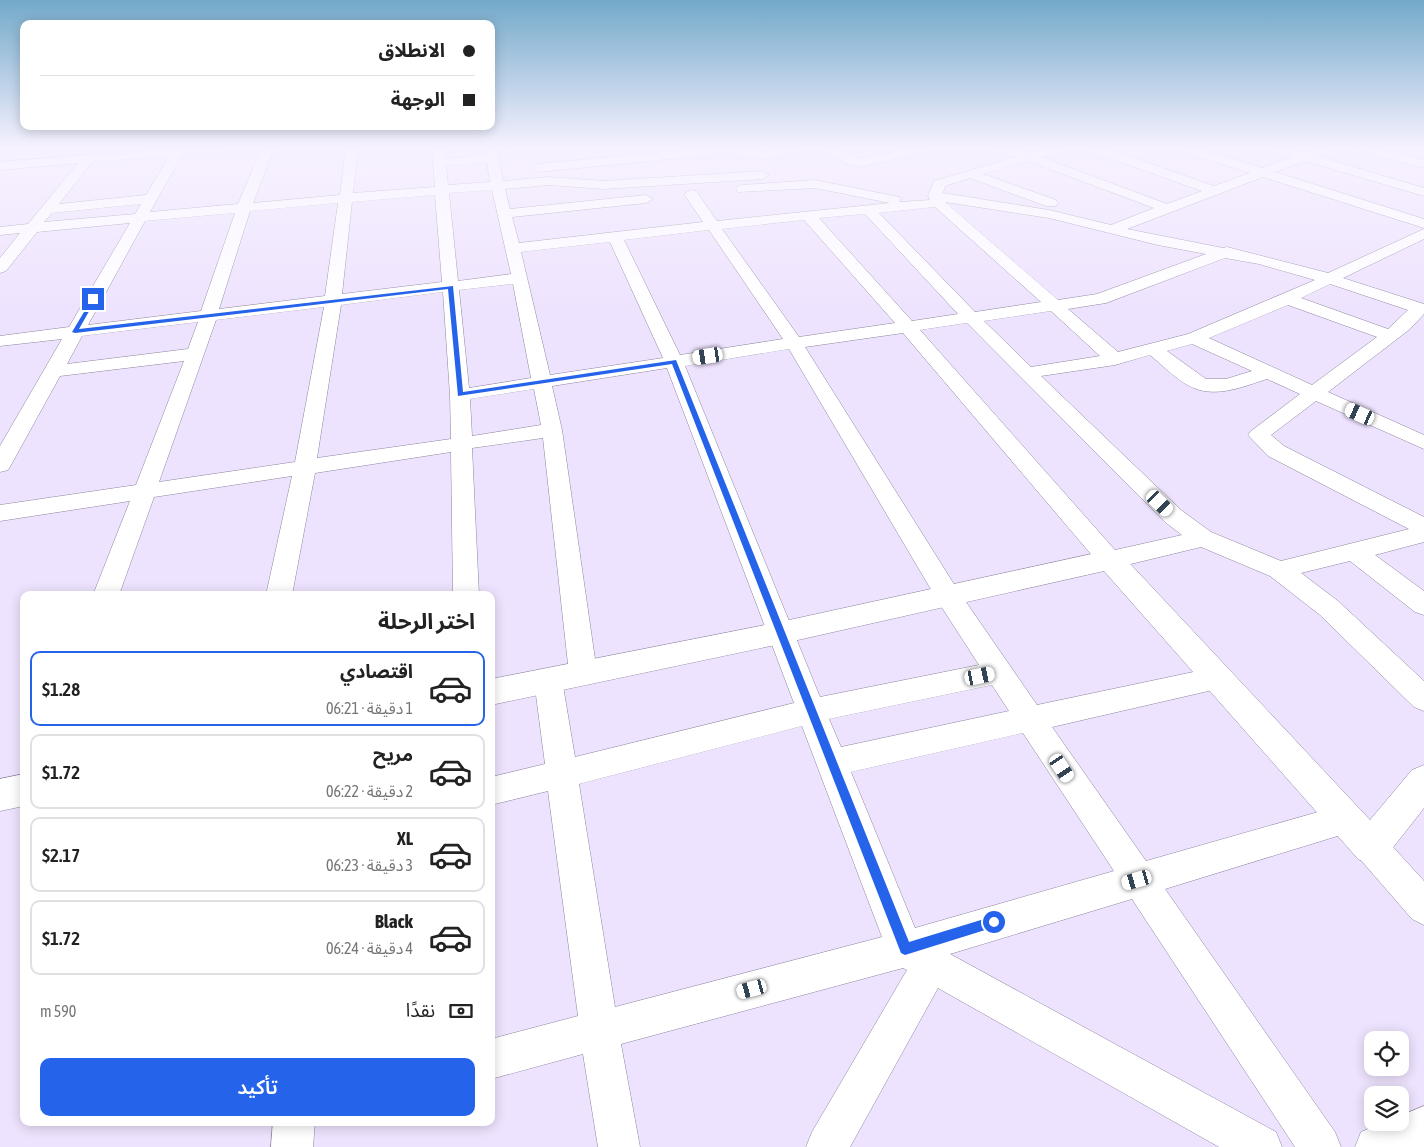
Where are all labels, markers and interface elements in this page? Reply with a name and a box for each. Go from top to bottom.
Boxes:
text: الانطلاق [379,39,445,61]
text: الوجهة [391,88,445,110]
route end [82,288,104,310]
car [692,346,723,366]
car [1343,401,1376,427]
car [1144,487,1176,519]
text: اختر الرحلة [378,608,475,634]
text: اقتصادي [340,660,413,682]
icon: car [428,666,473,711]
car [963,666,996,686]
text: $1.28 [42,678,80,700]
text: 1 دقيقة · 06:21 [326,699,413,717]
text: مريح [373,743,413,765]
icon: car [428,749,473,794]
car [1047,751,1076,785]
text: $1.72 [42,761,80,783]
text: 2 دقيقة · 06:22 [326,782,413,800]
text: XL [397,827,413,849]
icon: car [428,832,473,877]
text: $2.17 [42,844,80,866]
text: 3 دقيقة · 06:23 [326,856,413,874]
car [1120,869,1153,891]
text: Black [375,910,413,932]
route start [983,911,1005,933]
icon: car [428,915,473,960]
text: $1.72 [42,927,80,949]
text: 4 دقيقة · 06:24 [326,939,413,957]
car [735,978,768,1000]
icon: cash [447,997,475,1025]
text: نقدًا [406,999,435,1021]
text: 590 m [40,1002,76,1020]
map controls [1364,1031,1409,1131]
button: locate [1364,1031,1409,1076]
button: تأكيد [40,1058,475,1116]
button: layers [1364,1086,1409,1131]

